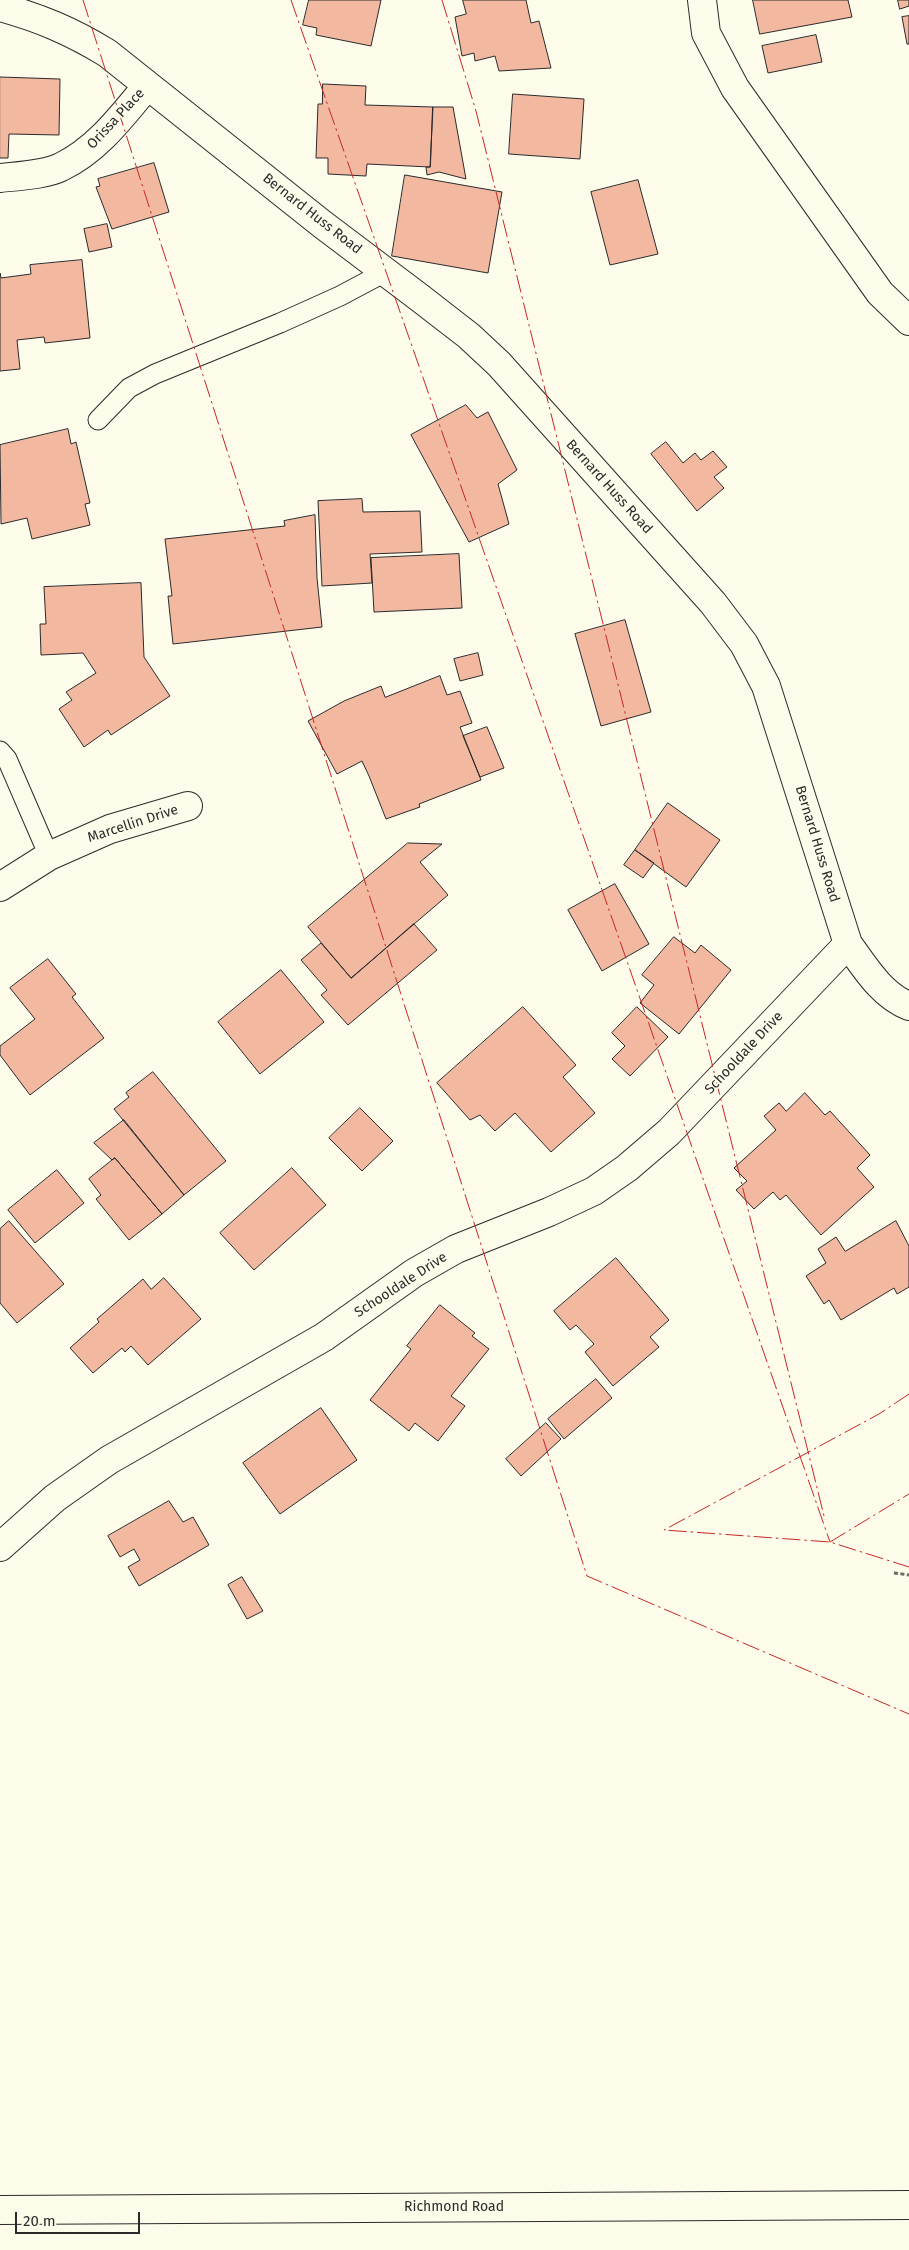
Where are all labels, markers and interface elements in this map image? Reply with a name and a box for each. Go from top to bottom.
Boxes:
street label: Orissa Place [84,85,148,153]
street label: Bernard Huss Road [259,170,365,258]
street label: Bernard Huss Road [562,436,656,538]
street label: Bernard Huss Road [791,784,843,904]
street label: Marcellin Drive [86,801,180,847]
street label: Schooldale Drive [701,1008,787,1098]
street label: Schooldale Drive [352,1249,450,1321]
street label: Richmond Road [404,2199,504,2215]
scale bar [18,2202,142,2234]
text: 20 m [23,2212,56,2230]

